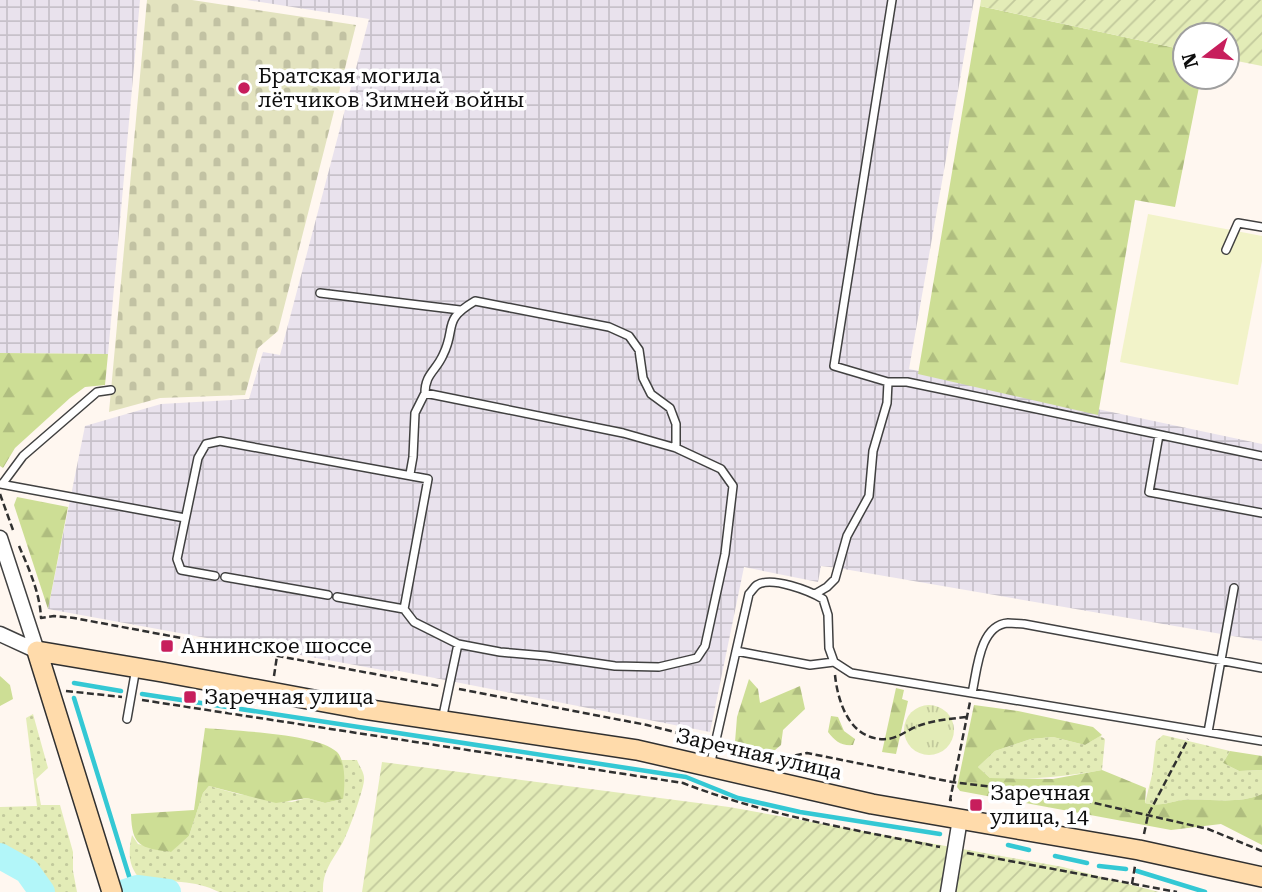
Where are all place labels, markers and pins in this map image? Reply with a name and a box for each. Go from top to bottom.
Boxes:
place label: Братская могила лётчиков Зимней войны [258,64,524,112]
marker: Братская могила лётчиков Зимней войны [236,80,252,96]
place label: Аннинское шоссе [181,634,372,658]
marker: Аннинское шоссе [159,638,175,654]
place label: Заречная улица [204,685,374,709]
marker: Заречная улица [182,689,198,705]
place label: Заречная улица, 14 [990,781,1090,829]
marker: Заречная улица, 14 [968,797,984,813]

